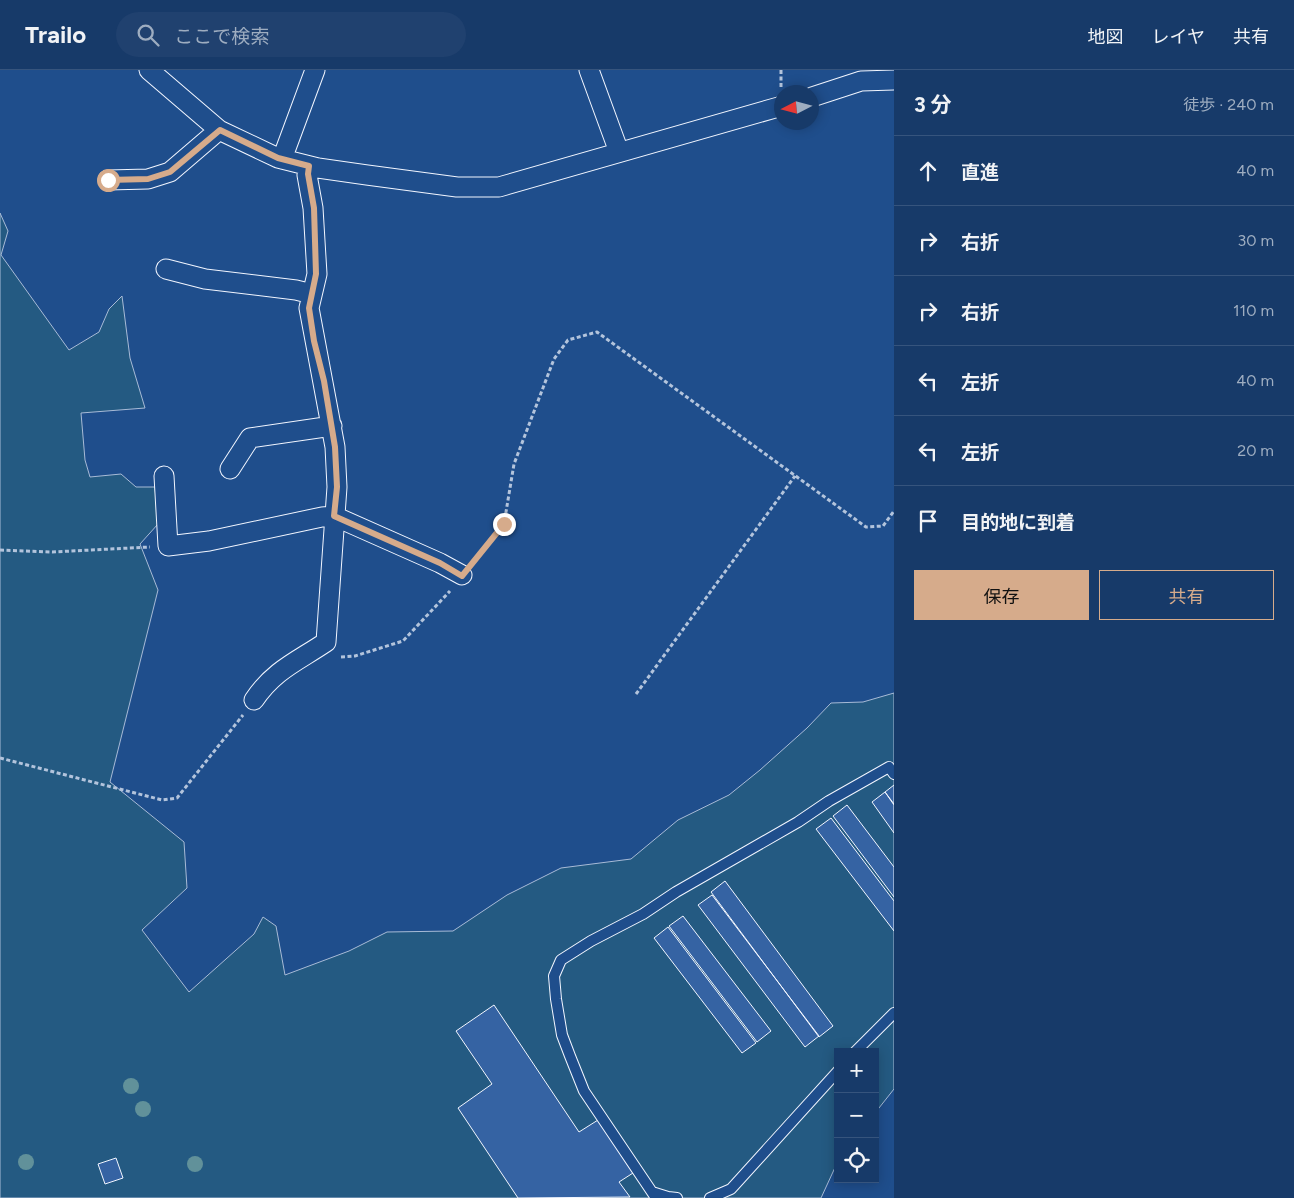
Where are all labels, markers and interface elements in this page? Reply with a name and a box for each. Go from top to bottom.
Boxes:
search box [116,12,466,57]
text: Trailo [25,20,86,49]
icon: search [134,21,162,49]
text: ここで検索 [174,25,269,48]
text: 地図 [1088,26,1124,48]
text: レイヤ [1152,26,1205,48]
text: 共有 [1233,26,1269,48]
north arrow [774,85,819,130]
text: 3 分 [914,92,952,117]
text: 徒歩 · 240 m [1183,95,1274,114]
icon: ahead [914,157,942,185]
text: 直進 [961,161,999,184]
text: 40 m [1236,161,1274,180]
route start [97,169,120,192]
icon: right [914,227,942,255]
text: 右折 [961,231,999,254]
text: 30 m [1237,231,1274,250]
icon: right [914,297,942,325]
text: 右折 [961,301,999,324]
text: 110 m [1233,301,1274,320]
icon: left [914,367,942,395]
text: 左折 [961,371,999,394]
text: 40 m [1236,371,1274,390]
icon: left [914,437,942,465]
text: 左折 [961,441,999,464]
text: 20 m [1237,441,1274,460]
icon: arrive [914,507,942,535]
text: 目的地に到着 [961,511,1075,534]
route end [493,513,516,536]
button: 保存 [914,570,1089,620]
button: 共有 [1099,570,1274,620]
map controls [834,1048,879,1183]
button: + [834,1048,879,1093]
button: − [834,1093,879,1138]
button: locate [834,1138,879,1183]

